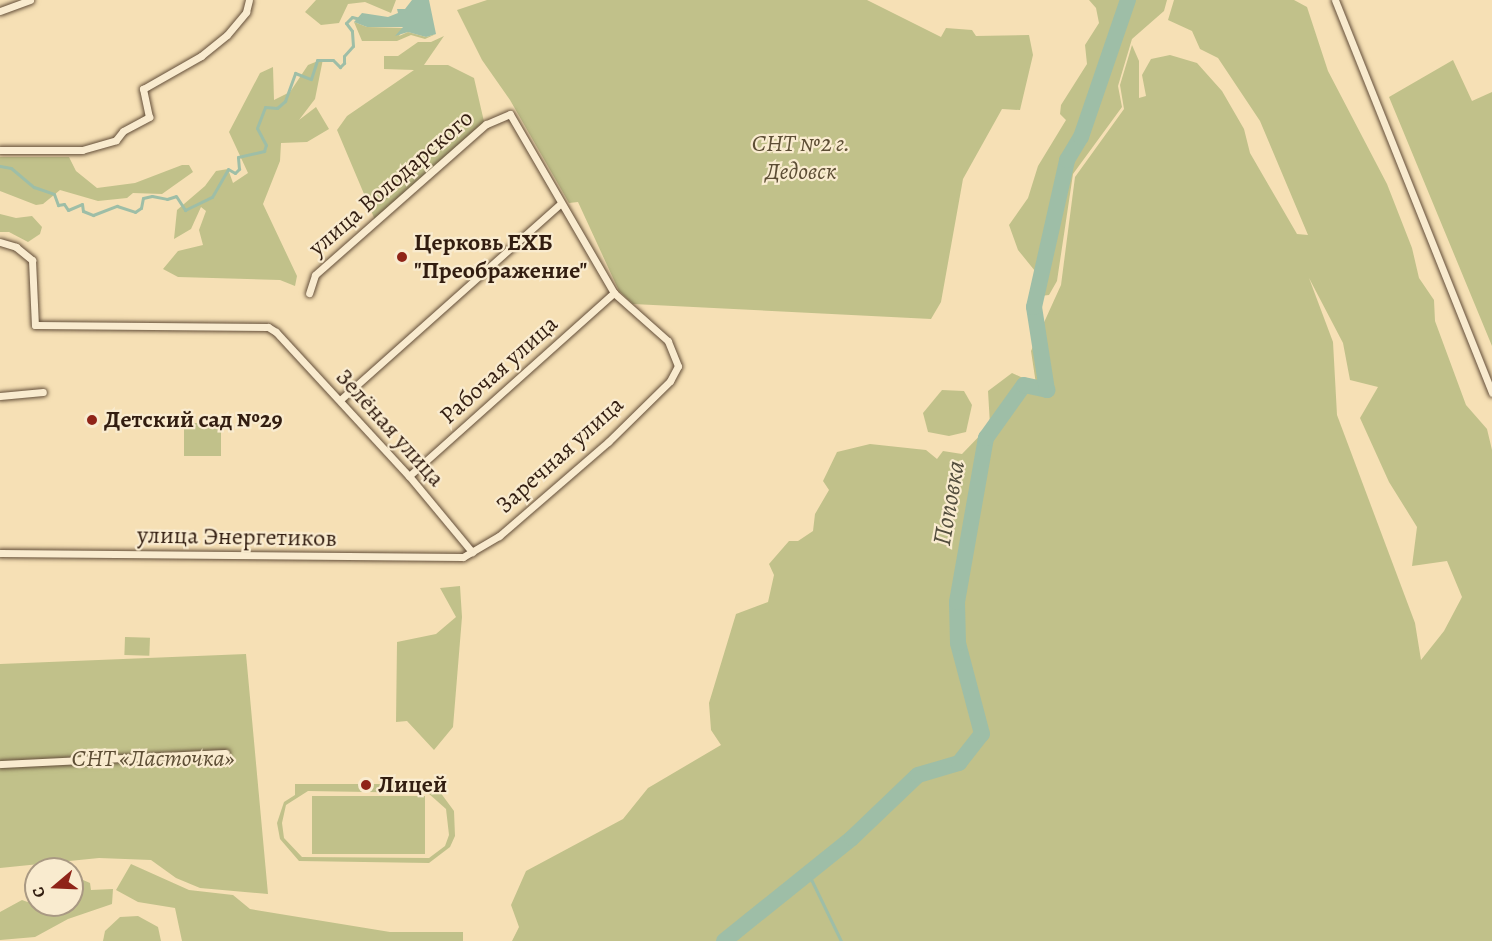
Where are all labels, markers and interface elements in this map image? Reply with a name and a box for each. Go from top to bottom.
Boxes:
street label: улица Володарского [303,104,479,262]
park label: СНТ №2 г. Дедовск [752,130,850,186]
place label: Церковь ЕХБ "Преображение" [414,229,587,285]
marker: Церковь ЕХБ "Преображение" [395,250,409,264]
street label: Рабочая улица [434,310,564,430]
street label: Зелёная улица [329,363,451,493]
street label: Заречная улица [490,390,630,520]
place label: Детский сад №29 [104,406,283,434]
marker: Детский сад №29 [85,413,99,427]
water label: Поповка [926,458,972,548]
street label: улица Энергетиков [137,521,337,553]
park label: СНТ «Ласточка» [72,745,234,773]
place label: Лицей [378,771,447,799]
marker: Лицей [359,778,373,792]
north arrow [24,857,84,917]
text: С [27,884,51,900]

